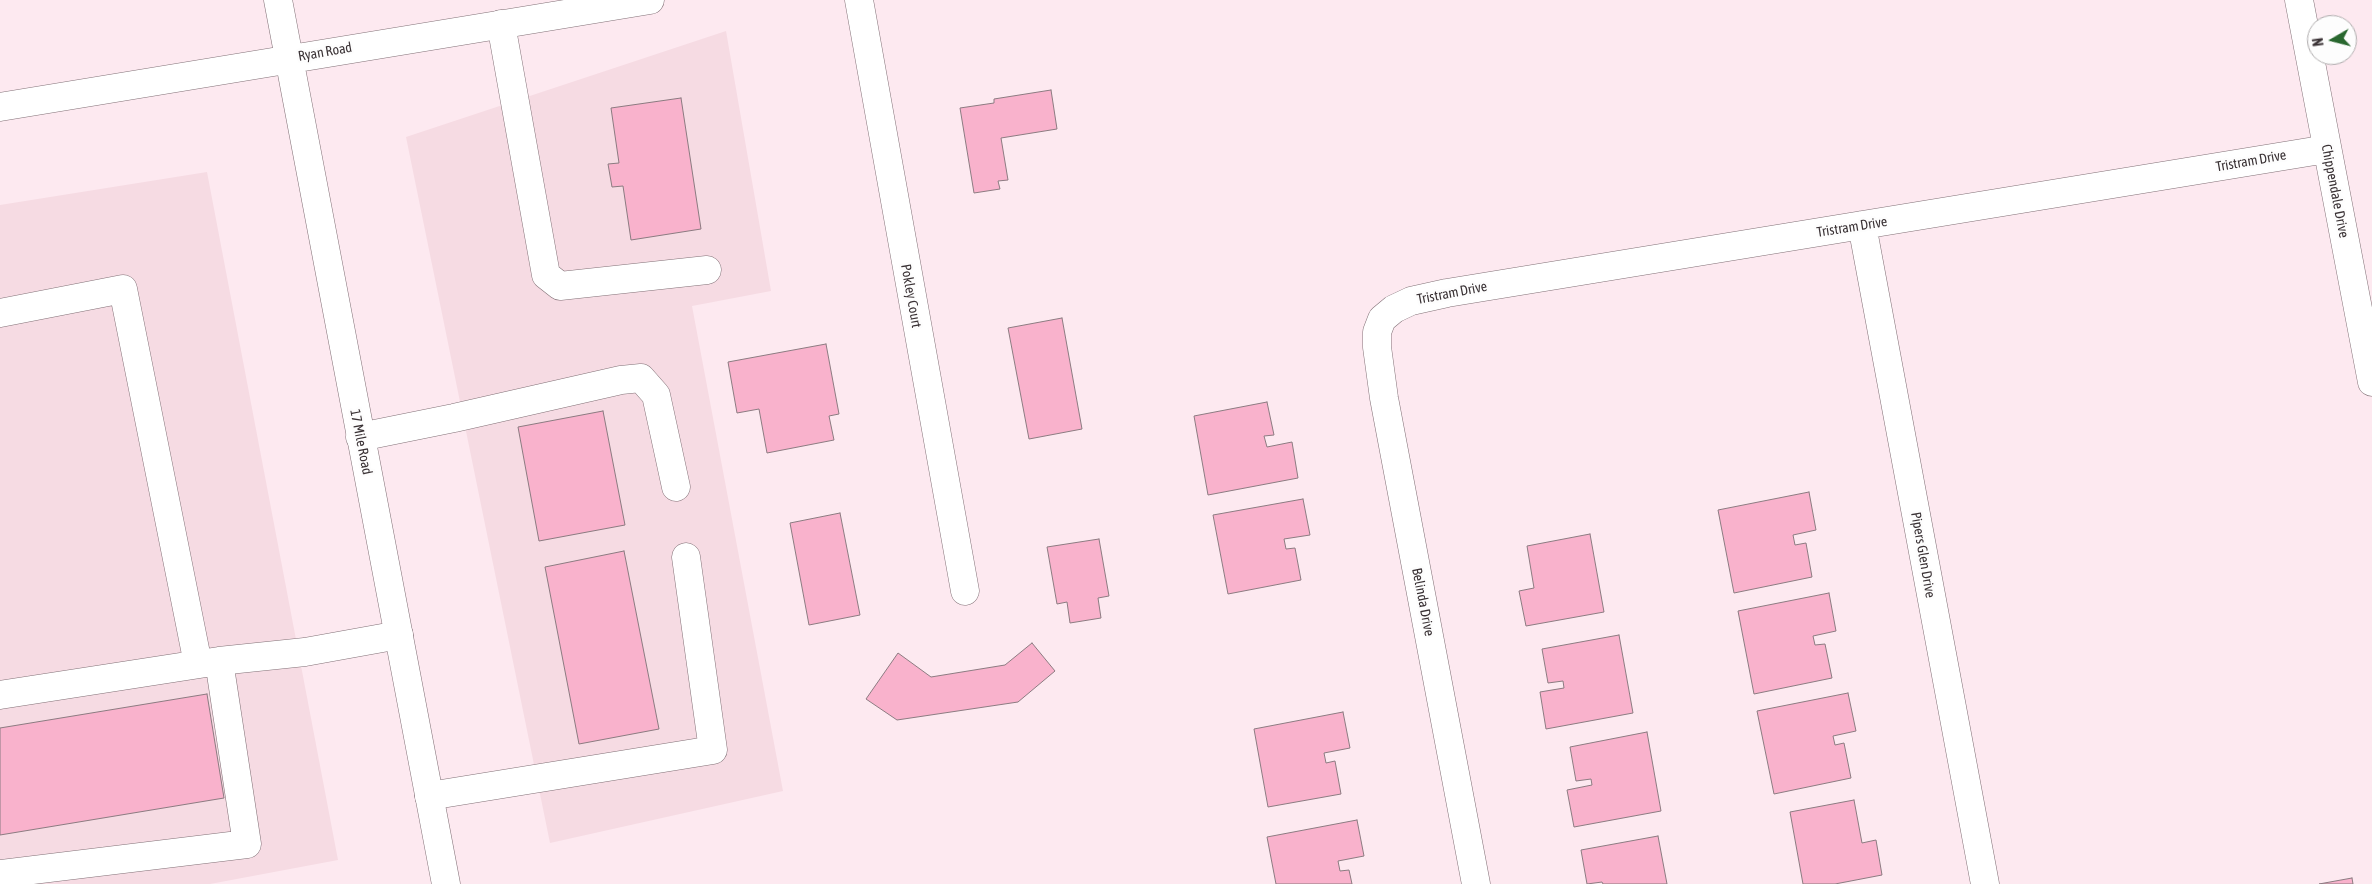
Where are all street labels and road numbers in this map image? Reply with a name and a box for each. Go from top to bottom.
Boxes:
street label: Ryan Road [297,39,353,65]
street label: Chippendale Drive [2318,143,2352,239]
street label: Tristram Drive [2215,147,2287,175]
street label: Tristram Drive [1816,213,1888,241]
street label: Pokley Court [897,263,925,329]
street label: Tristram Drive [1415,278,1489,308]
street label: 17 Mile Road [346,408,376,476]
street label: Pipers Glen Drive [1907,511,1939,599]
street label: Belinda Drive [1408,567,1438,637]

